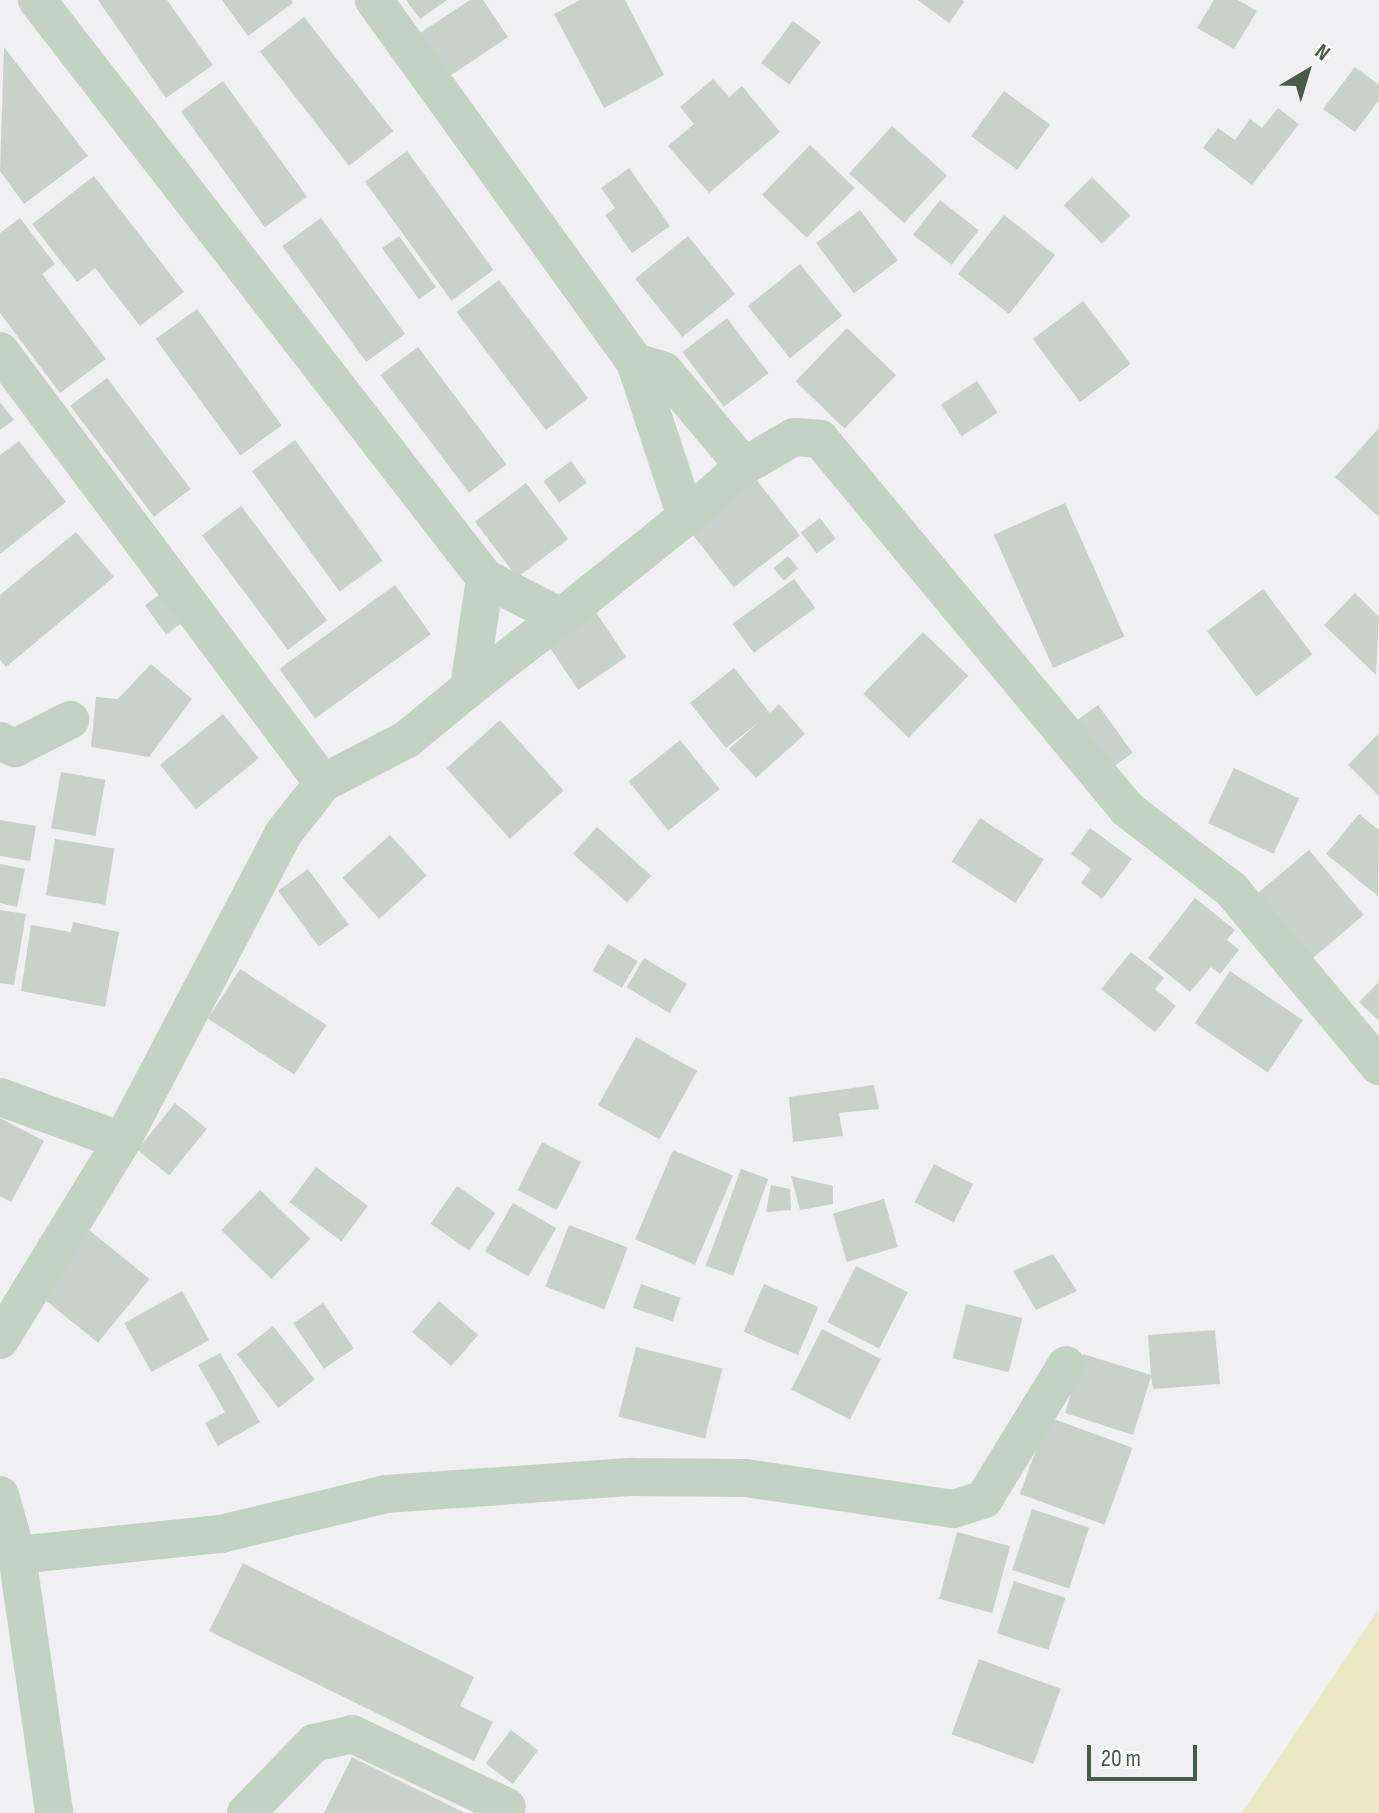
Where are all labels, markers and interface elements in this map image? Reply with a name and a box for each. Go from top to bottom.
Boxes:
north arrow [1267,32,1347,112]
text: N [1309,38,1335,67]
scale bar [1091,1729,1201,1779]
text: 20 m [1101,1744,1141,1773]

